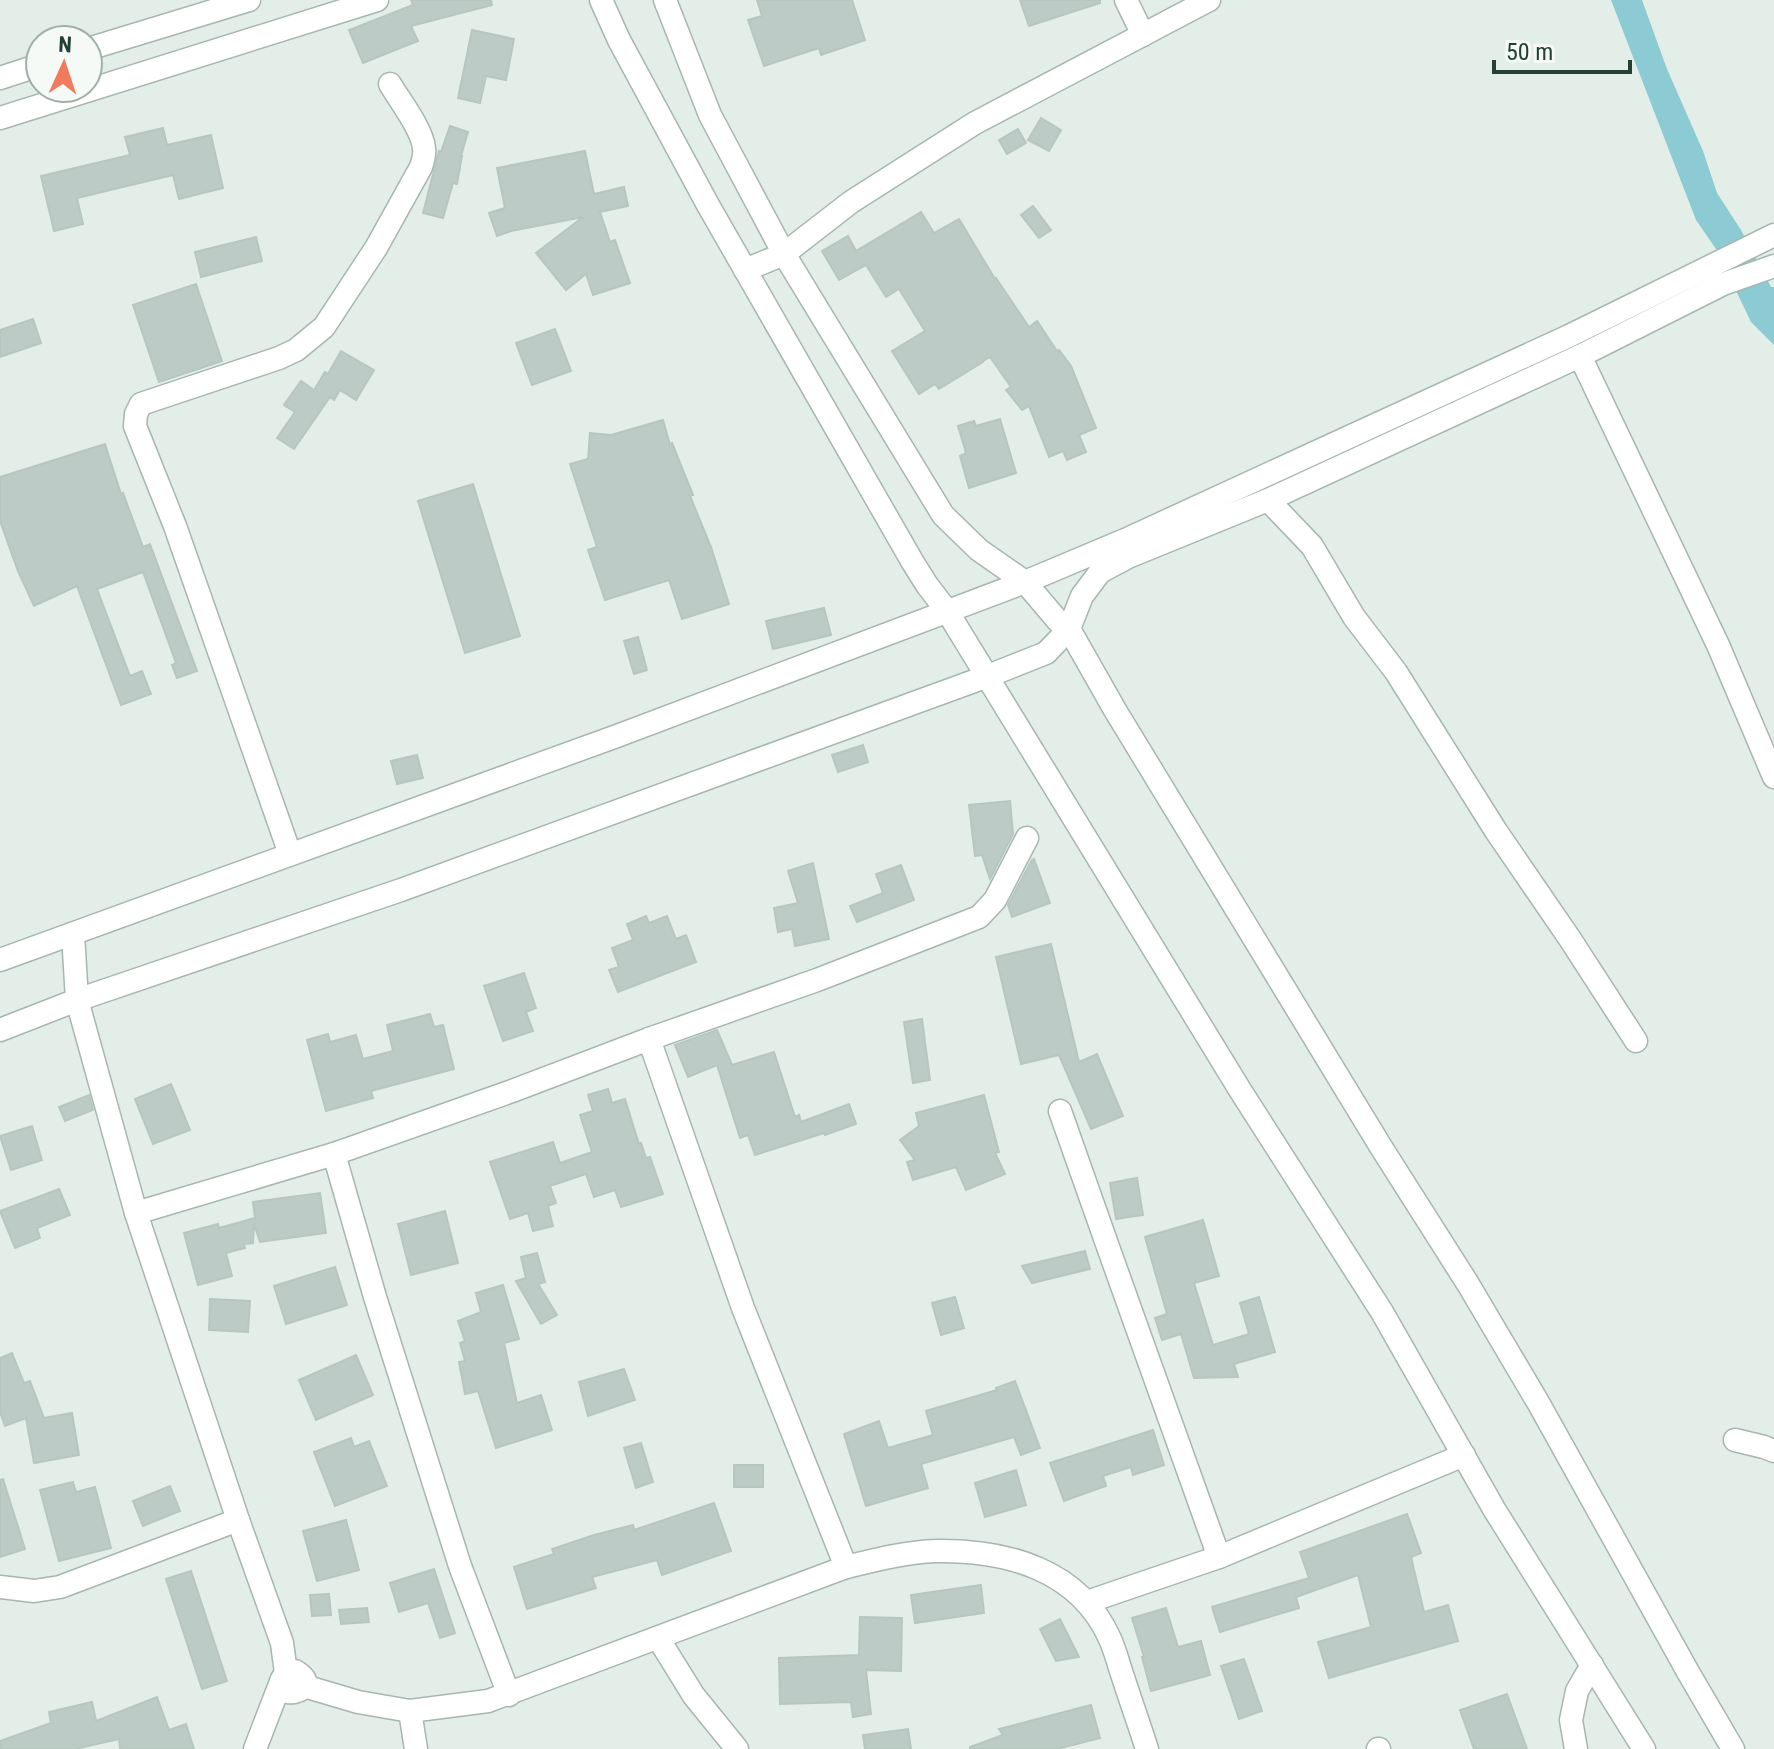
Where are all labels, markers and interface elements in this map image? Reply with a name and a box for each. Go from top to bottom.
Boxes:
north arrow [24,24,104,104]
scale bar [1494,24,1630,74]
text: N [58,32,72,57]
text: 50 m [1506,38,1553,66]

